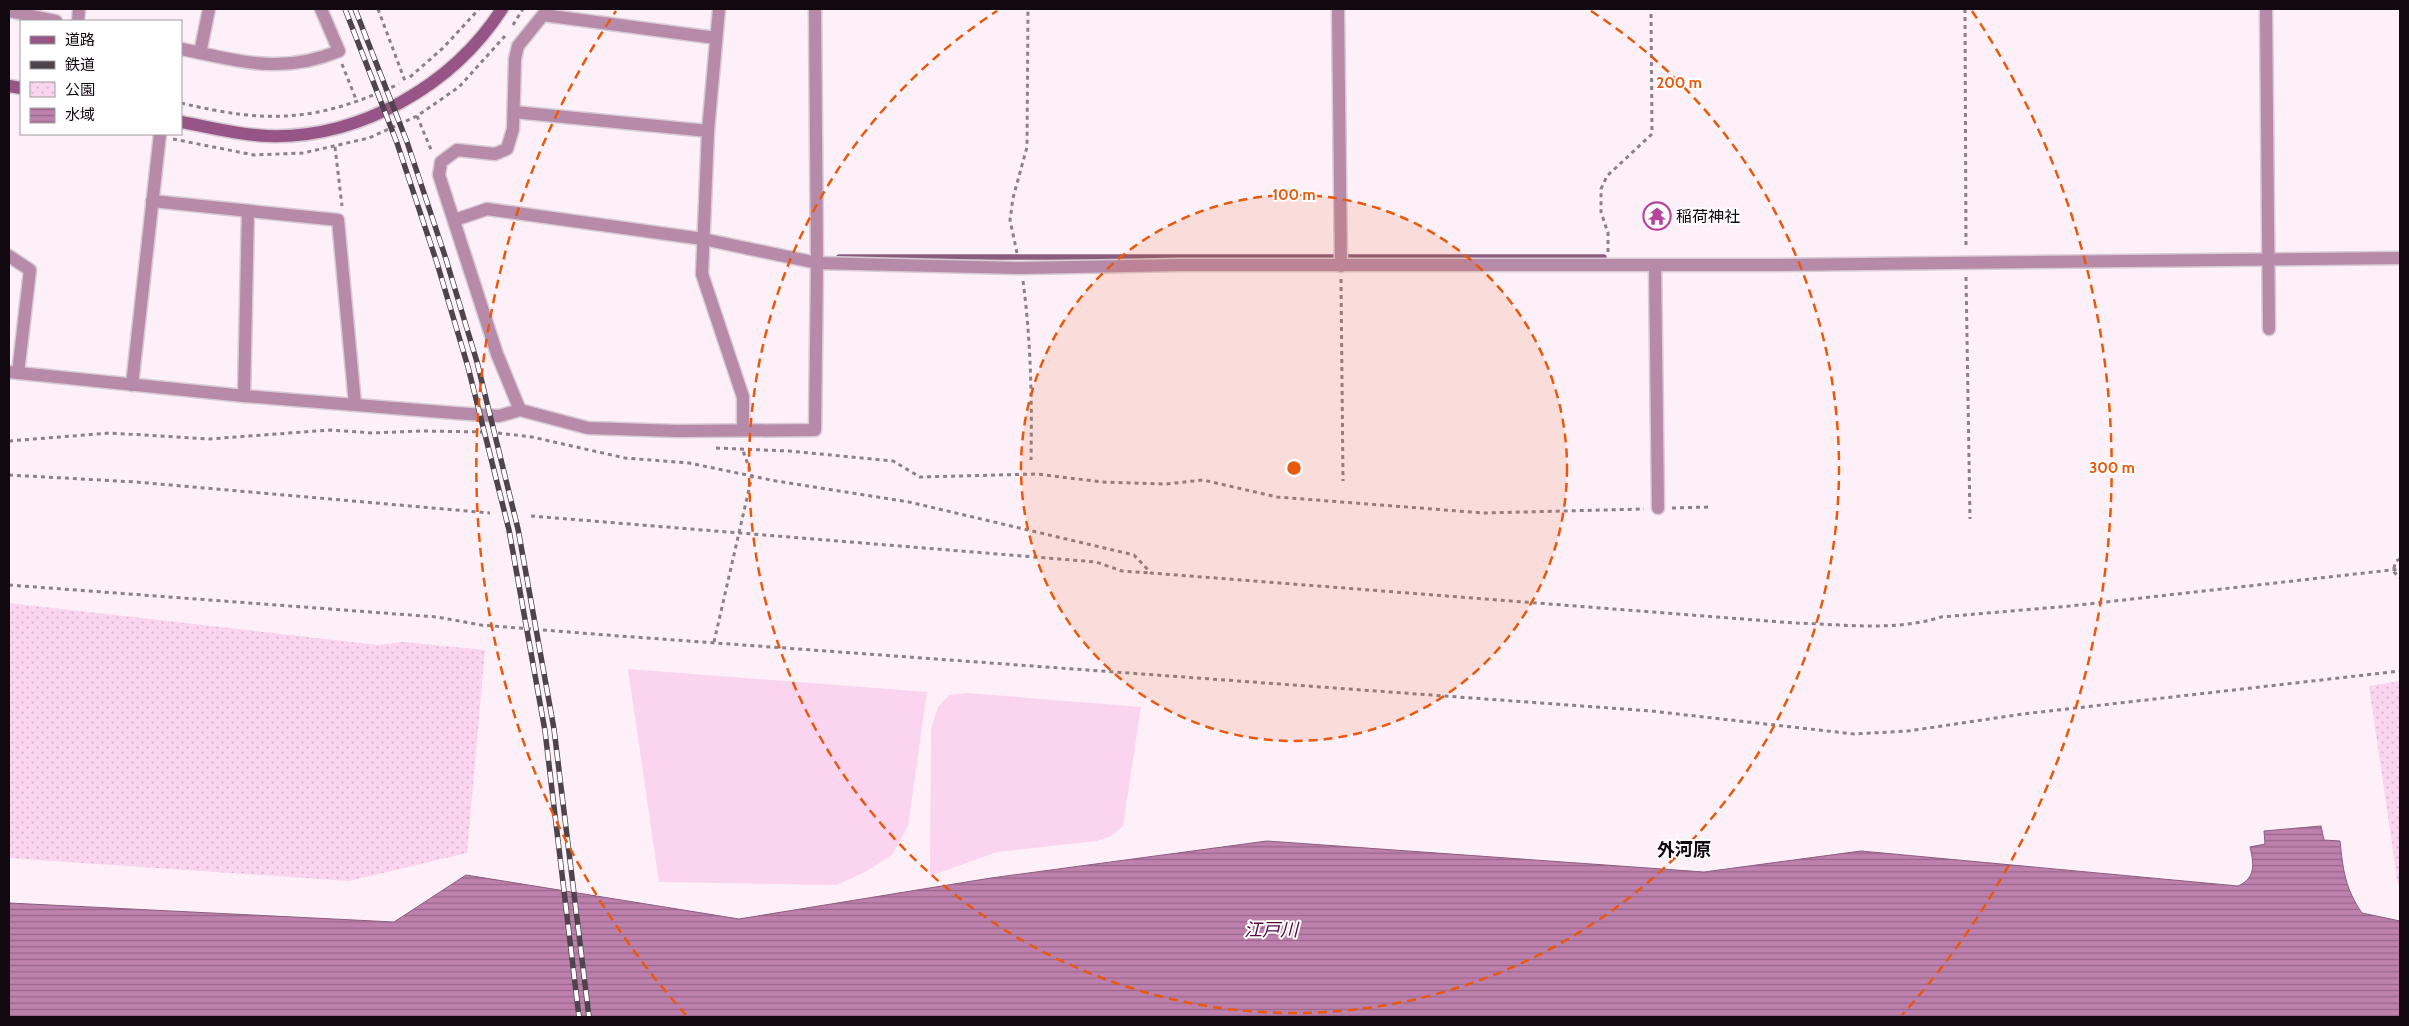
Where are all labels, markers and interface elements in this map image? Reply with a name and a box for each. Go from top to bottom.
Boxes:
legend [20,20,182,135]
text: 道路 [65,31,95,49]
text: 鉄道 [65,56,95,74]
text: 200 m [1656,74,1702,92]
text: 公園 [65,81,95,99]
text: 水域 [65,106,95,124]
text: 100 m [1272,186,1316,204]
temple icon: 稲荷神社 [1642,201,1672,231]
place label: 稲荷神社 [1676,207,1740,226]
centre of rings [1285,459,1303,477]
text: 300 m [2089,459,2135,477]
district label: 外河原 [1657,839,1711,861]
water label: 江戸川 [1244,919,1300,941]

